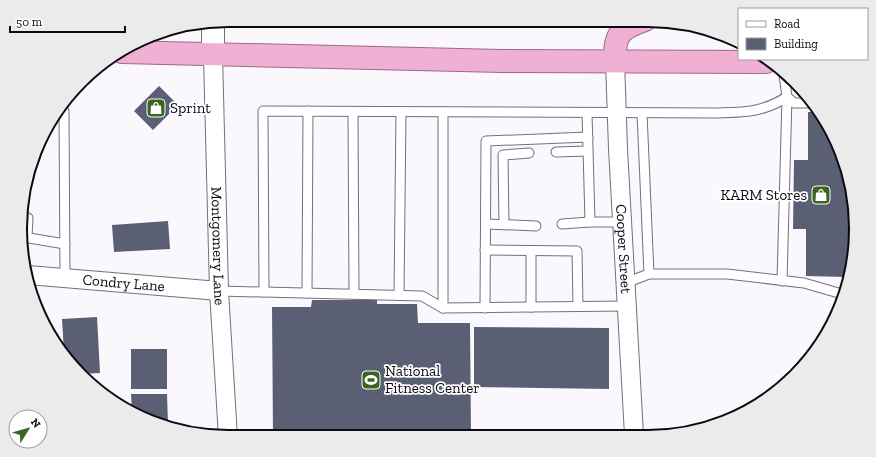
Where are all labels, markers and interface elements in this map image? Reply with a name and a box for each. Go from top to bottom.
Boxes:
scale bar [10,8,125,34]
legend [738,8,868,60]
text: 50 m [16,15,43,29]
text: Road [774,17,800,31]
text: Building [774,37,818,51]
shop icon: Sprint [145,97,167,119]
place label: Sprint [170,99,211,117]
shop icon: KARM Stores [810,184,832,206]
street label: Montgomery Lane [207,186,229,306]
place label: KARM Stores [721,186,807,204]
street label: Cooper Street [612,204,635,294]
street label: Condry Lane [82,271,165,295]
place label: National Fitness Center [385,362,480,397]
sports icon: National Fitness Center [360,369,382,391]
north arrow [8,409,48,449]
text: N [28,416,44,431]

